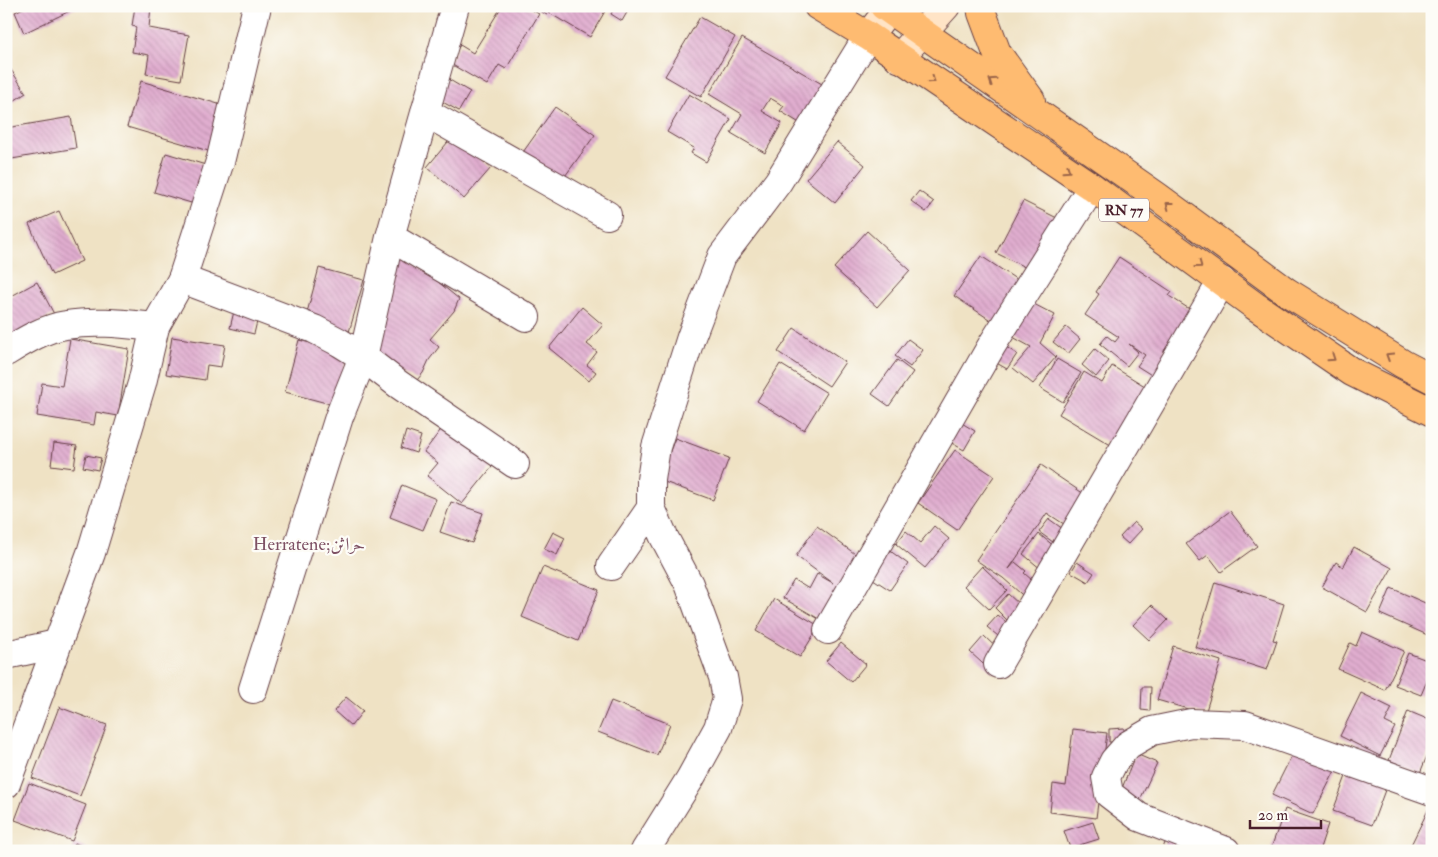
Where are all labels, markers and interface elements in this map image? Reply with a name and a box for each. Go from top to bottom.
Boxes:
one-way arrow [927,74,936,83]
one-way arrow [989,78,998,87]
one-way arrow [1062,164,1071,174]
road number: RN 77 [1099,198,1149,222]
one-way arrow [1166,202,1175,210]
one-way arrow [1194,259,1203,268]
one-way arrow [1327,352,1336,361]
one-way arrow [1386,352,1395,362]
district label: Herratene;حراثن [253,533,365,556]
scale bar [1250,797,1322,829]
text: 20 m [1258,806,1288,825]

